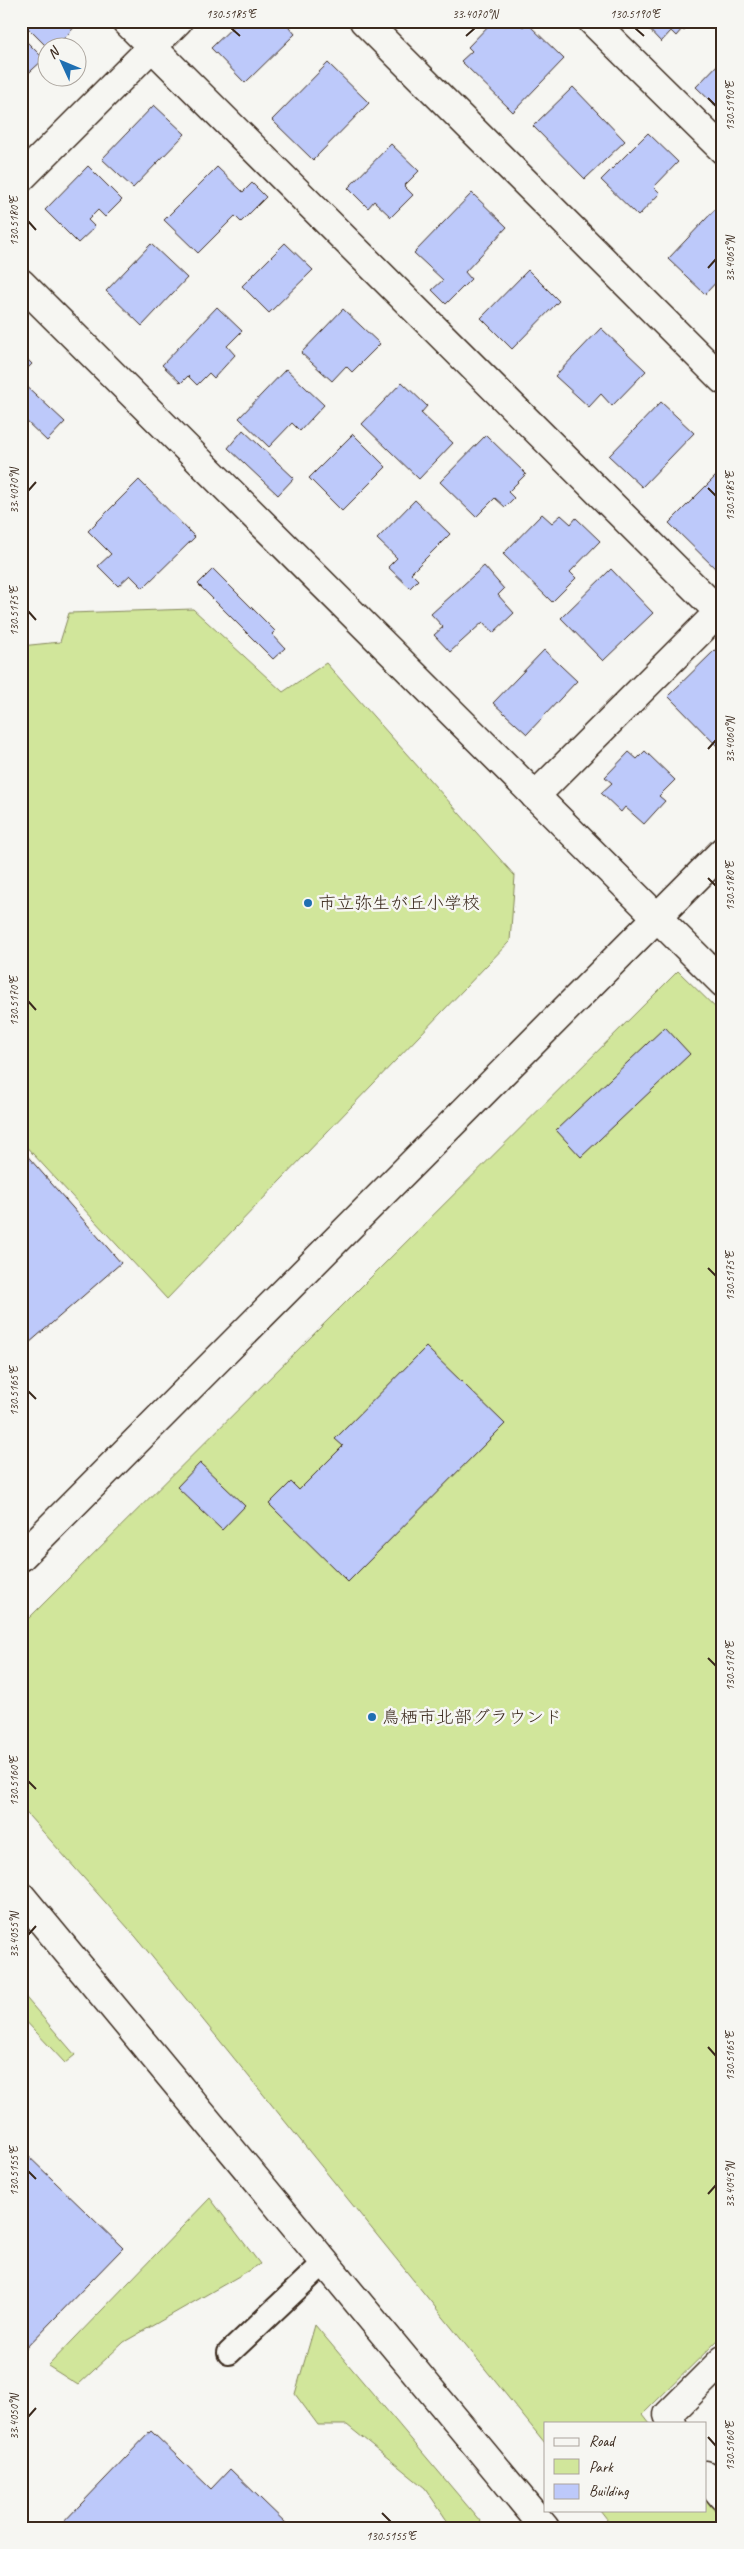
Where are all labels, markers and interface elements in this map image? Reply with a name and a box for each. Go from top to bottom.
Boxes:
text: 130.5185°E [206,6,258,22]
text: 33.4070°N [452,6,499,22]
text: 130.5190°E [610,6,662,22]
north arrow [38,38,88,88]
text: N [44,43,64,62]
text: 130.5190°E [722,79,738,131]
text: 130.5180°E [6,194,22,246]
text: 33.4065°N [722,235,738,282]
text: 33.4070°N [6,467,22,514]
text: 130.5185°E [722,469,738,521]
text: 130.5175°E [6,584,22,636]
text: 33.4060°N [722,716,738,763]
text: 130.5180°E [722,859,738,911]
place label: 市立弥生が丘小学校 [318,892,480,914]
marker: 市立弥生が丘小学校 [302,897,314,909]
text: 130.5170°E [6,974,22,1026]
text: 130.5175°E [722,1249,738,1301]
text: 130.5165°E [6,1364,22,1416]
text: 130.5170°E [722,1639,738,1691]
place label: 鳥栖市北部グラウンド [382,1706,562,1728]
marker: 鳥栖市北部グラウンド [366,1711,378,1723]
text: 130.5160°E [6,1754,22,1806]
text: 33.4055°N [6,1911,22,1958]
text: 130.5165°E [722,2029,738,2081]
text: 130.5155°E [6,2144,22,2196]
text: 33.4045°N [722,2161,738,2208]
text: 33.4050°N [6,2393,22,2440]
text: 130.5160°E [722,2419,738,2471]
legend [544,2422,706,2512]
text: Road [589,2432,616,2451]
text: Park [589,2458,614,2477]
text: Building [589,2482,629,2501]
text: 130.5155°E [366,2528,418,2544]

